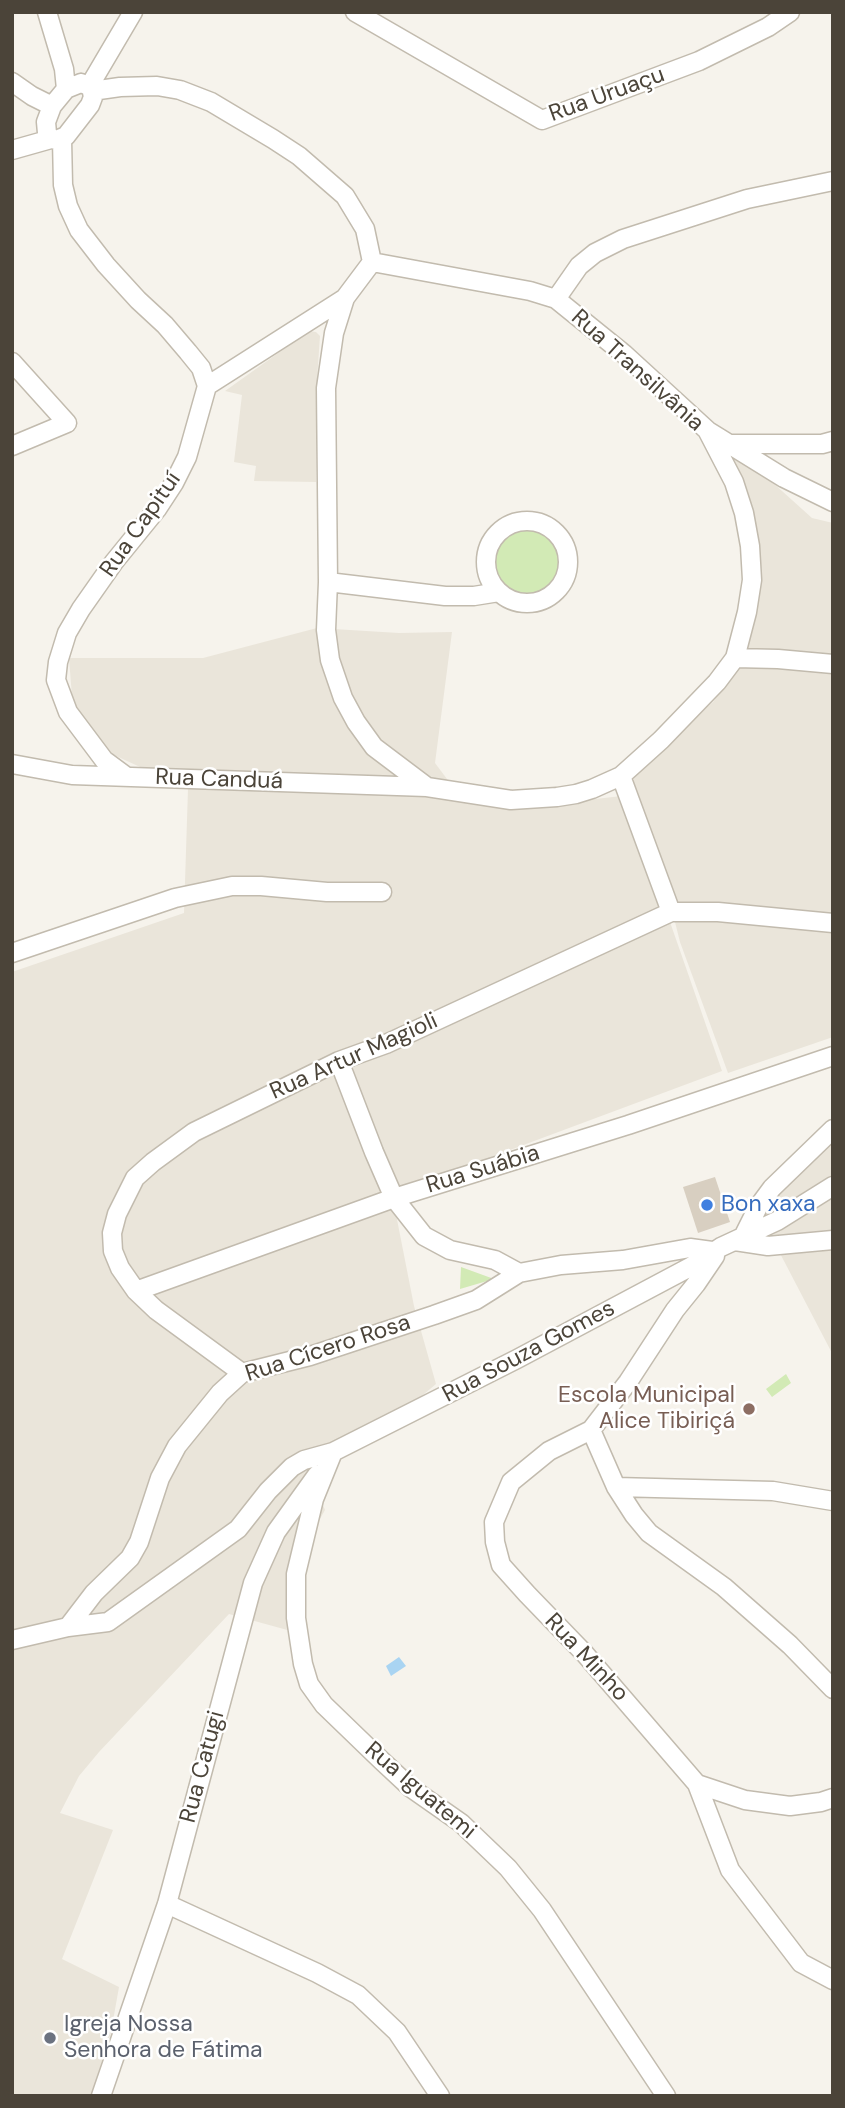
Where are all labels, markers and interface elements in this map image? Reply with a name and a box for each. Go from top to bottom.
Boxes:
street label: Rua Uruaçu [545,61,669,129]
street label: Rua Transilvânia [565,304,709,438]
street label: Rua Capituí [95,467,187,583]
street label: Rua Canduá [155,764,283,796]
street label: Rua Artur Magioli [266,1008,442,1106]
street label: Rua Suábia [423,1140,543,1200]
place label: Bon xaxa [721,1191,816,1219]
marker: Bon xaxa [699,1197,715,1213]
street label: Rua Souza Gomes [438,1295,620,1409]
street label: Rua Cícero Rosa [242,1309,414,1389]
place label: Escola Municipal Alice Tibiriçá [558,1382,735,1436]
marker: Escola Municipal Alice Tibiriçá [741,1401,757,1417]
street label: Rua Minho [538,1608,634,1708]
street label: Rua Catugi [175,1708,231,1826]
street label: Rua Iguatemi [359,1736,481,1846]
place label: Igreja Nossa Senhora de Fátima [64,2011,262,2065]
marker: Igreja Nossa Senhora de Fátima [42,2030,58,2046]

